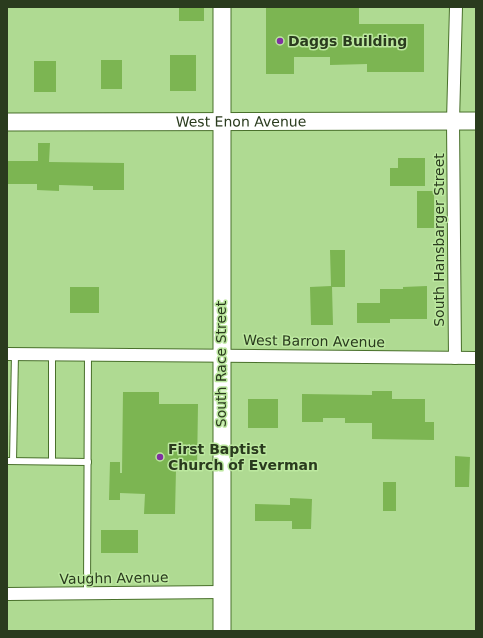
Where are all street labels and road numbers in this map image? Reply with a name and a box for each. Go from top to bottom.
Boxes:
street label: West Enon Avenue [176,113,306,130]
street label: South Hansbarger Street [431,153,447,327]
street label: South Race Street [213,300,229,427]
street label: West Barron Avenue [243,332,385,350]
street label: Vaughn Avenue [59,569,169,587]

